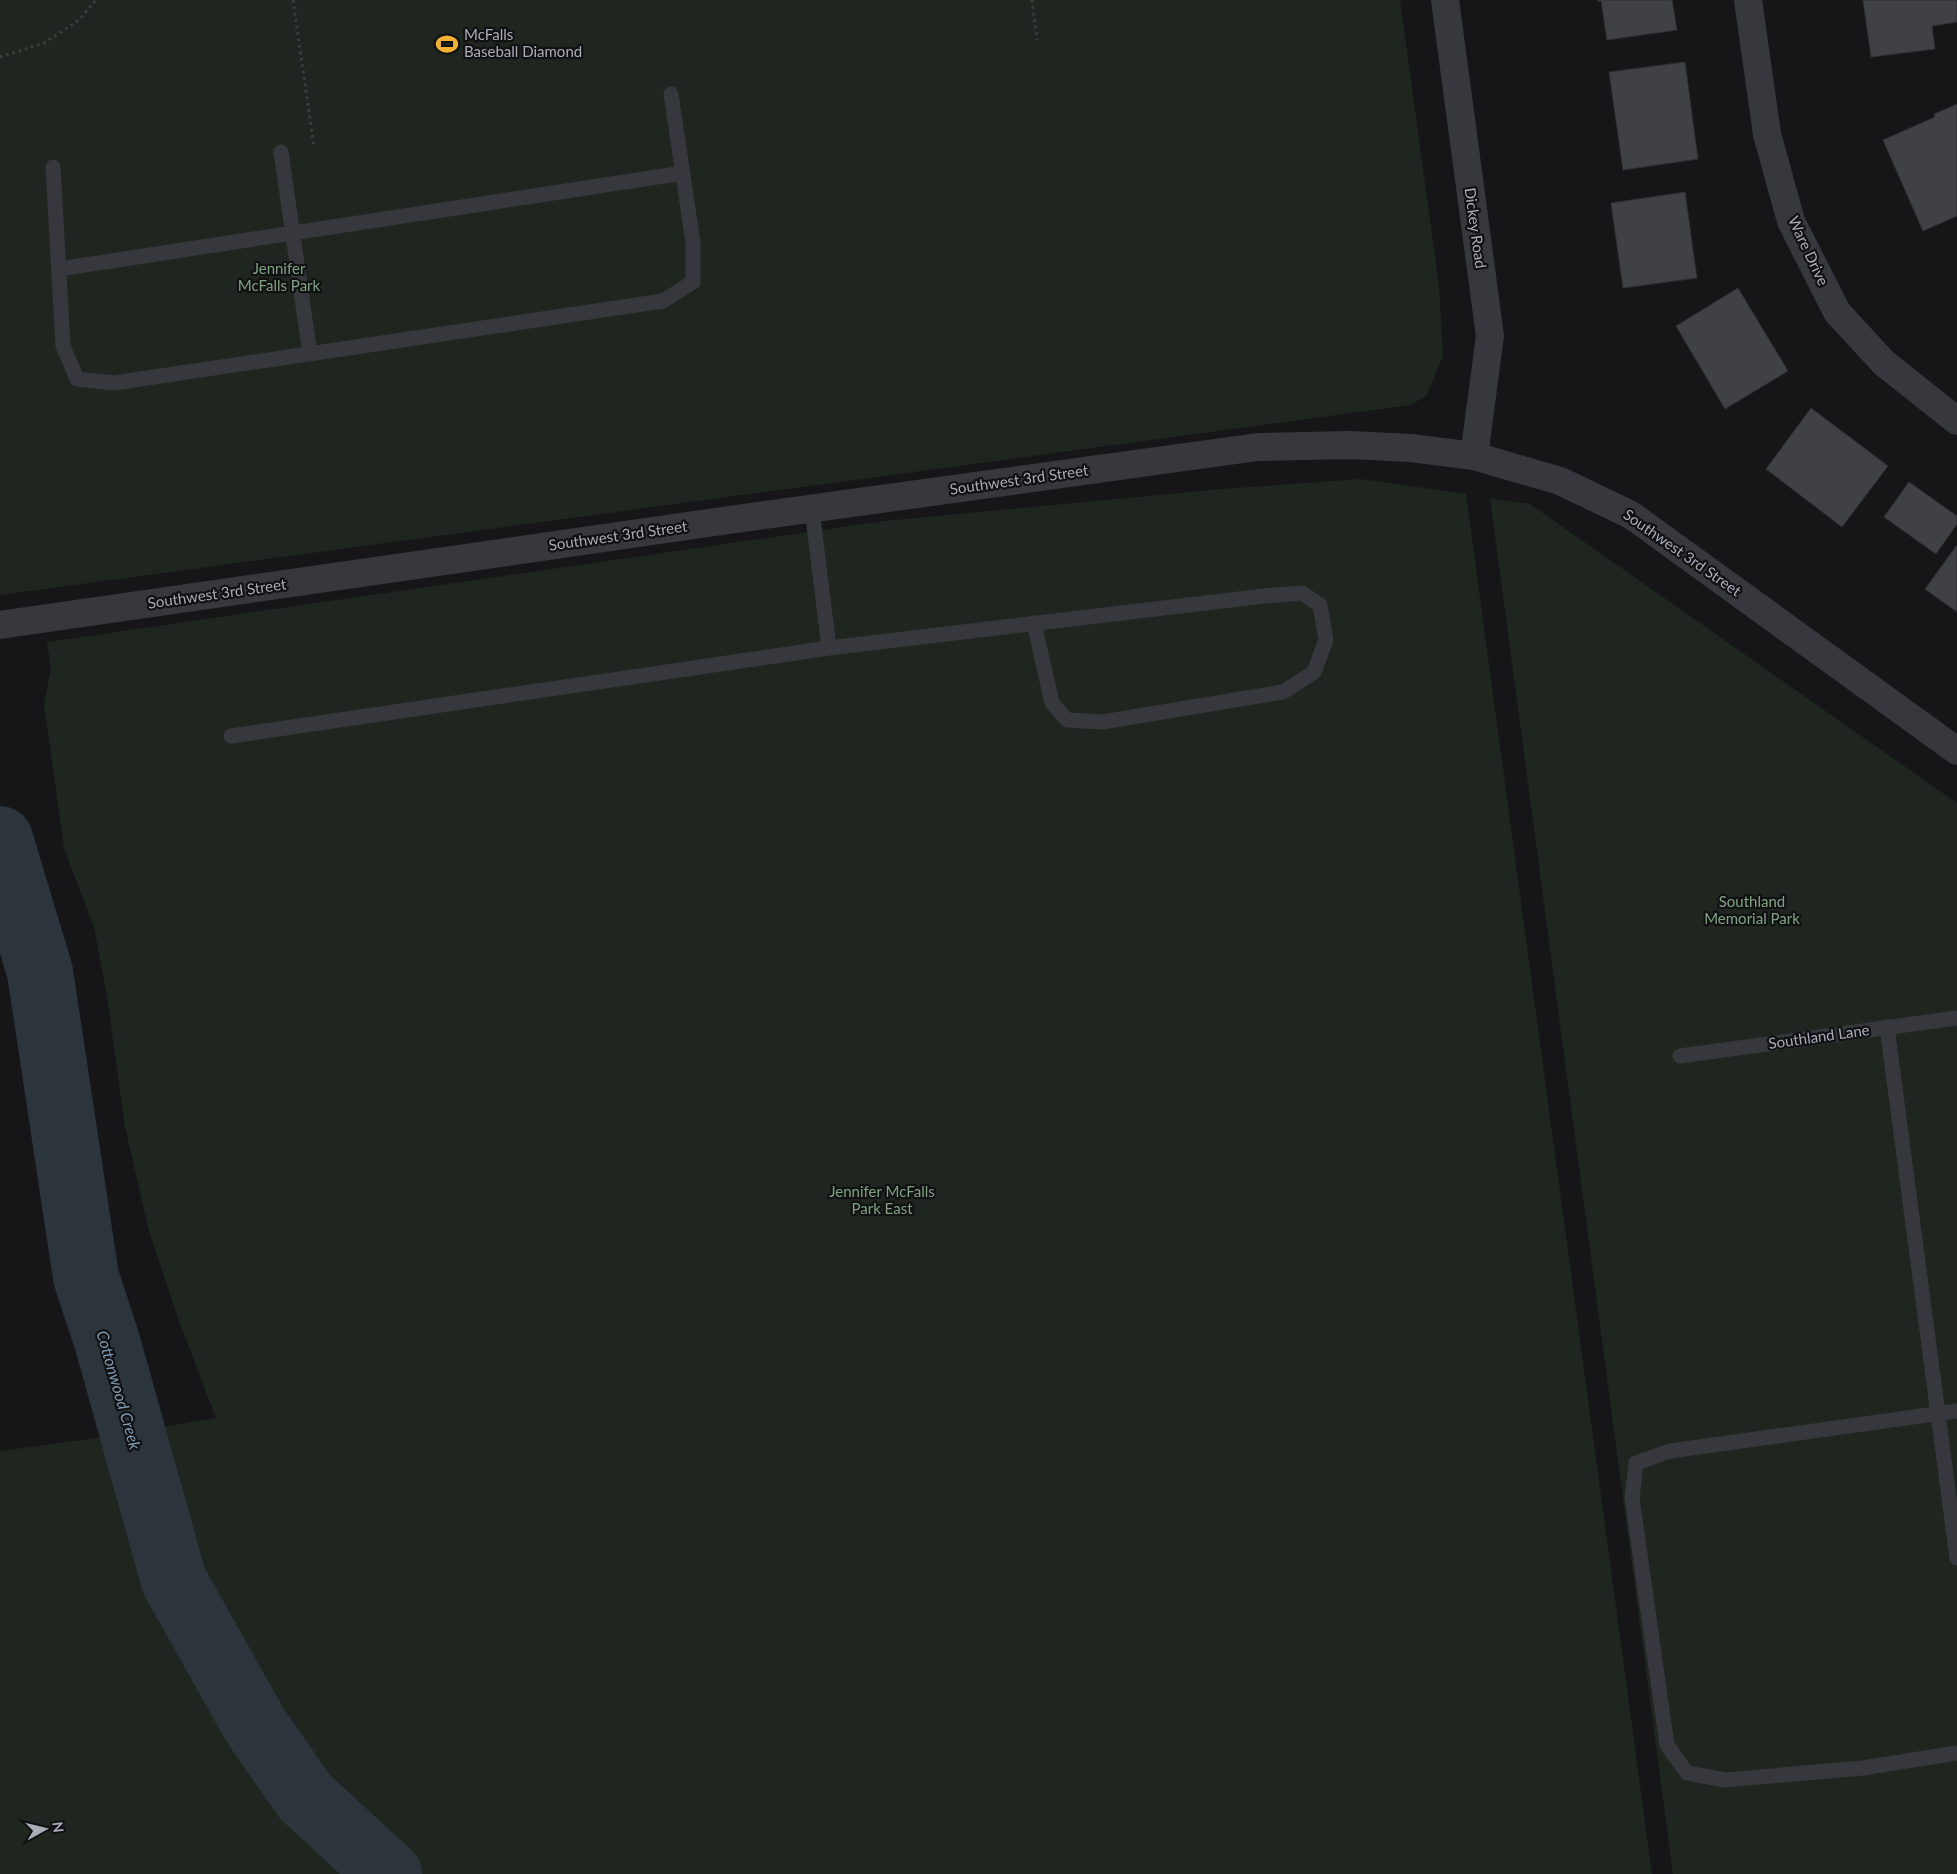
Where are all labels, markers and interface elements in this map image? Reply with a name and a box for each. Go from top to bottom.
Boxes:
place label: McFalls Baseball Diamond [464,25,582,60]
sports icon: McFalls Baseball Diamond [434,31,460,57]
street label: Dickey Road [1461,186,1491,269]
street label: Ware Drive [1785,213,1833,288]
park label: Jennifer McFalls Park [238,259,321,294]
street label: Southwest 3rd Street [948,460,1090,498]
street label: Southwest 3rd Street [1620,505,1745,600]
street label: Southwest 3rd Street [547,516,689,554]
street label: Southwest 3rd Street [146,574,288,612]
park label: Southland Memorial Park [1704,892,1800,927]
street label: Southland Lane [1767,1020,1871,1052]
park label: Jennifer McFalls Park East [829,1182,935,1217]
water label: Cottonwood Creek [93,1328,146,1452]
north arrow [20,1804,70,1854]
text: N [49,1821,68,1834]

